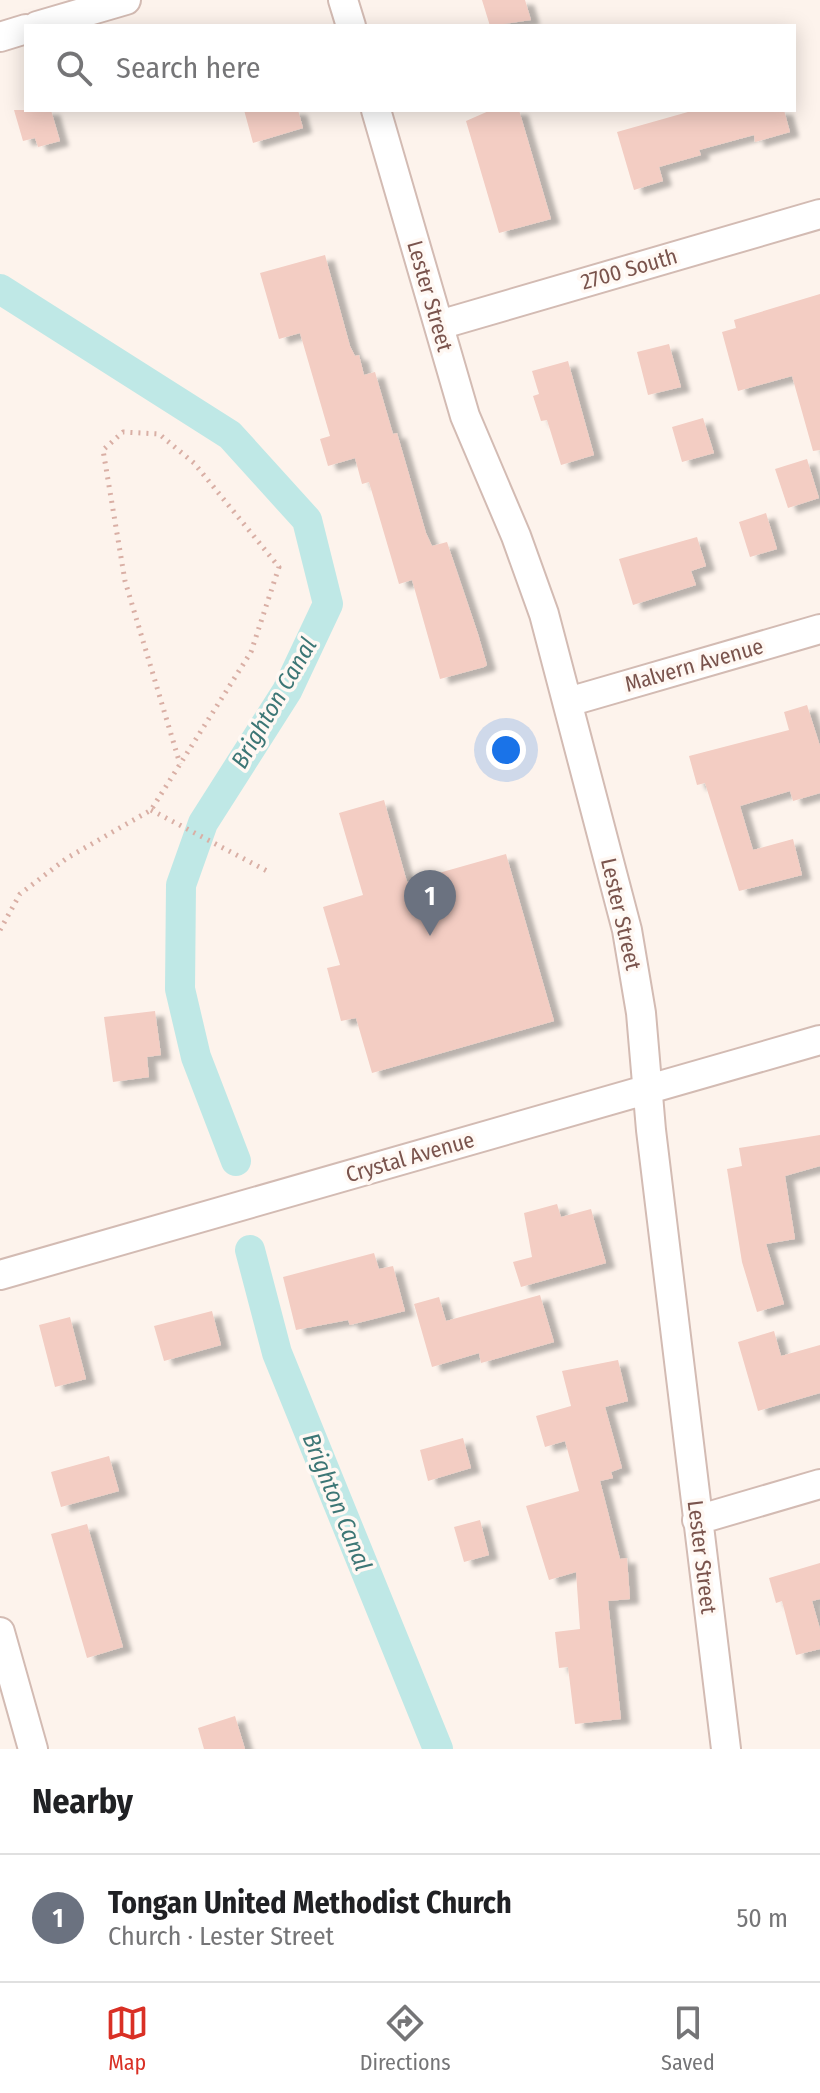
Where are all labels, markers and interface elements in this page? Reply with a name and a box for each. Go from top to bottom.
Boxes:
search box [24,24,796,112]
icon: search [52,46,96,90]
text: Search here [116,50,261,86]
street label: Lester Street [401,237,459,355]
street label: 2700 South [578,242,680,296]
street label: Malvern Avenue [622,632,766,698]
water label: Brighton Canal [225,633,323,773]
your location [486,730,526,770]
street label: Lester Street [595,855,647,973]
pin: 1 [404,870,456,936]
street label: Crystal Avenue [343,1126,477,1188]
water label: Brighton Canal [297,1429,377,1575]
street label: Lester Street [682,1499,722,1616]
text: Nearby [32,1781,133,1822]
text: Tongan United Methodist Church [108,1885,512,1921]
text: 1 [53,1903,64,1934]
text: 50 m [736,1903,788,1934]
text: Church · Lester Street [108,1921,334,1952]
tab: Map [105,2001,149,2076]
tab: Directions [360,2001,451,2076]
tab: Saved [661,2001,715,2076]

